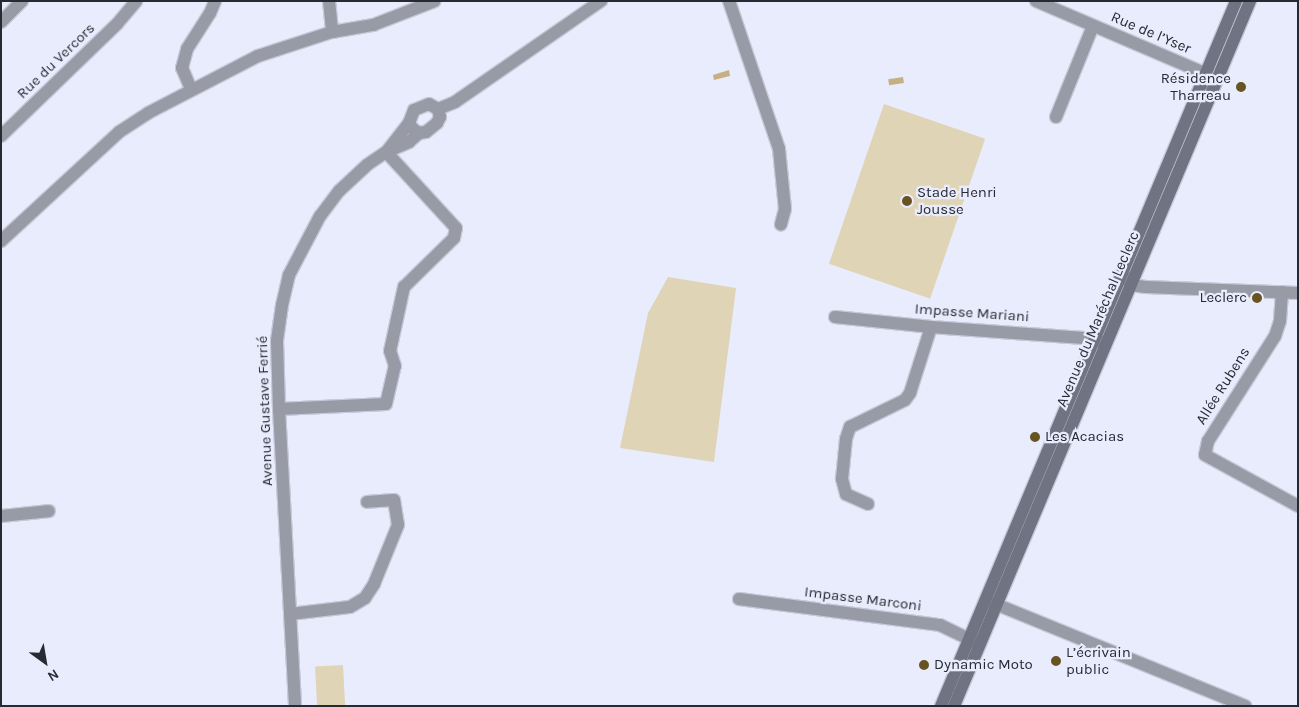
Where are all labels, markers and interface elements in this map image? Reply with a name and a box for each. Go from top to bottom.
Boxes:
street label: Rue de l’Yser [1108,8,1194,58]
street label: Rue du Vercors [13,19,99,103]
place label: Résidence Tharreau [1161,69,1231,104]
marker: Résidence Tharreau [1235,81,1247,93]
place label: Stade Henri Jousse [917,183,997,218]
marker: Stade Henri Jousse [901,195,913,207]
street label: Avenue du Maréchal Leclerc [1053,229,1143,409]
place label: Leclerc [1199,289,1247,307]
marker: Leclerc [1251,292,1263,304]
street label: Impasse Mariani [914,300,1030,326]
street label: Avenue Gustave Ferrié [253,336,277,486]
street label: Allée Rubens [1192,344,1254,428]
place label: Les Acacias [1045,428,1124,446]
marker: Les Acacias [1029,431,1041,443]
street label: Impasse Marconi [803,583,923,615]
north arrow [20,637,70,687]
place label: L’écrivain public [1066,643,1131,678]
marker: L’écrivain public [1050,655,1062,667]
place label: Dynamic Moto [934,656,1033,674]
marker: Dynamic Moto [918,659,930,671]
text: N [44,665,62,685]

